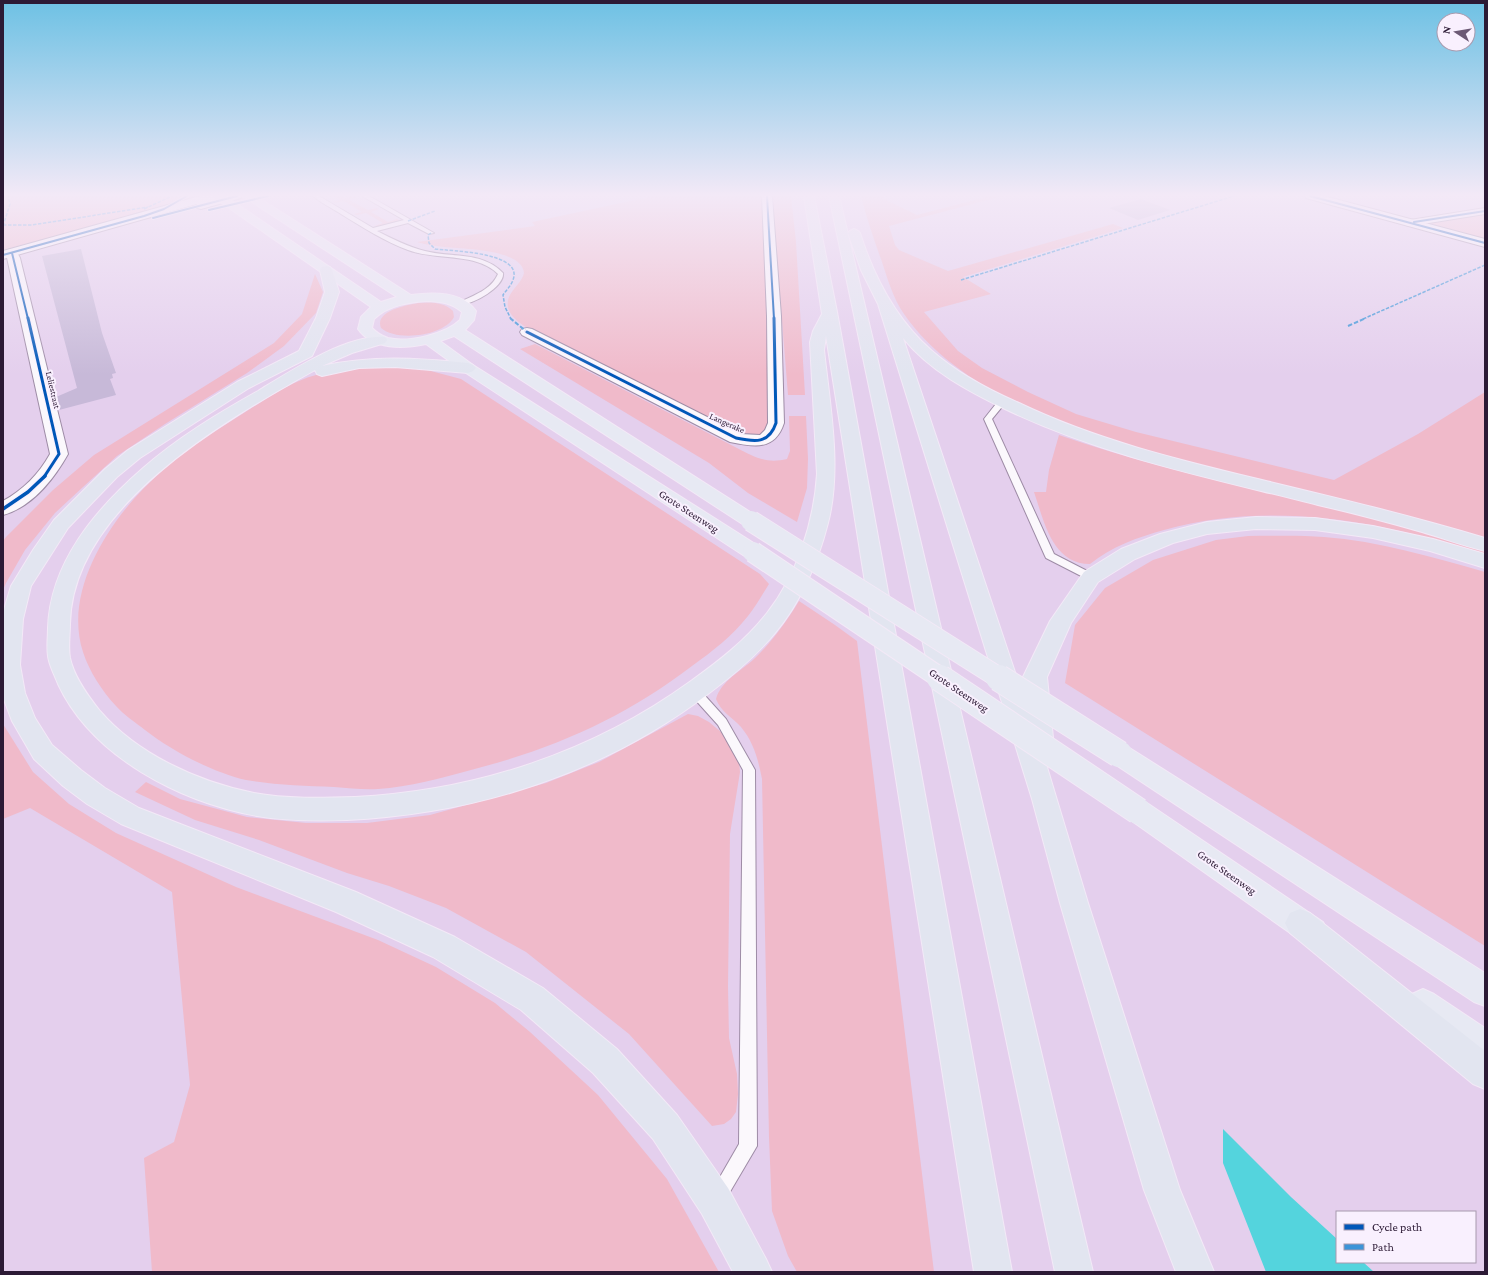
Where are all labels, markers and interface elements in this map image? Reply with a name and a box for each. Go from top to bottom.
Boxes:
north arrow [1436,12,1476,52]
text: N [1440,25,1453,35]
street label: Leliestraat [44,370,62,411]
street label: Langerake [708,411,746,435]
street label: Grote Steenweg [656,487,722,536]
street label: Grote Steenweg [926,666,992,715]
street label: Grote Steenweg [1195,847,1259,898]
legend [1336,1211,1476,1263]
text: Cycle path [1372,1220,1423,1234]
text: Path [1372,1240,1394,1254]

